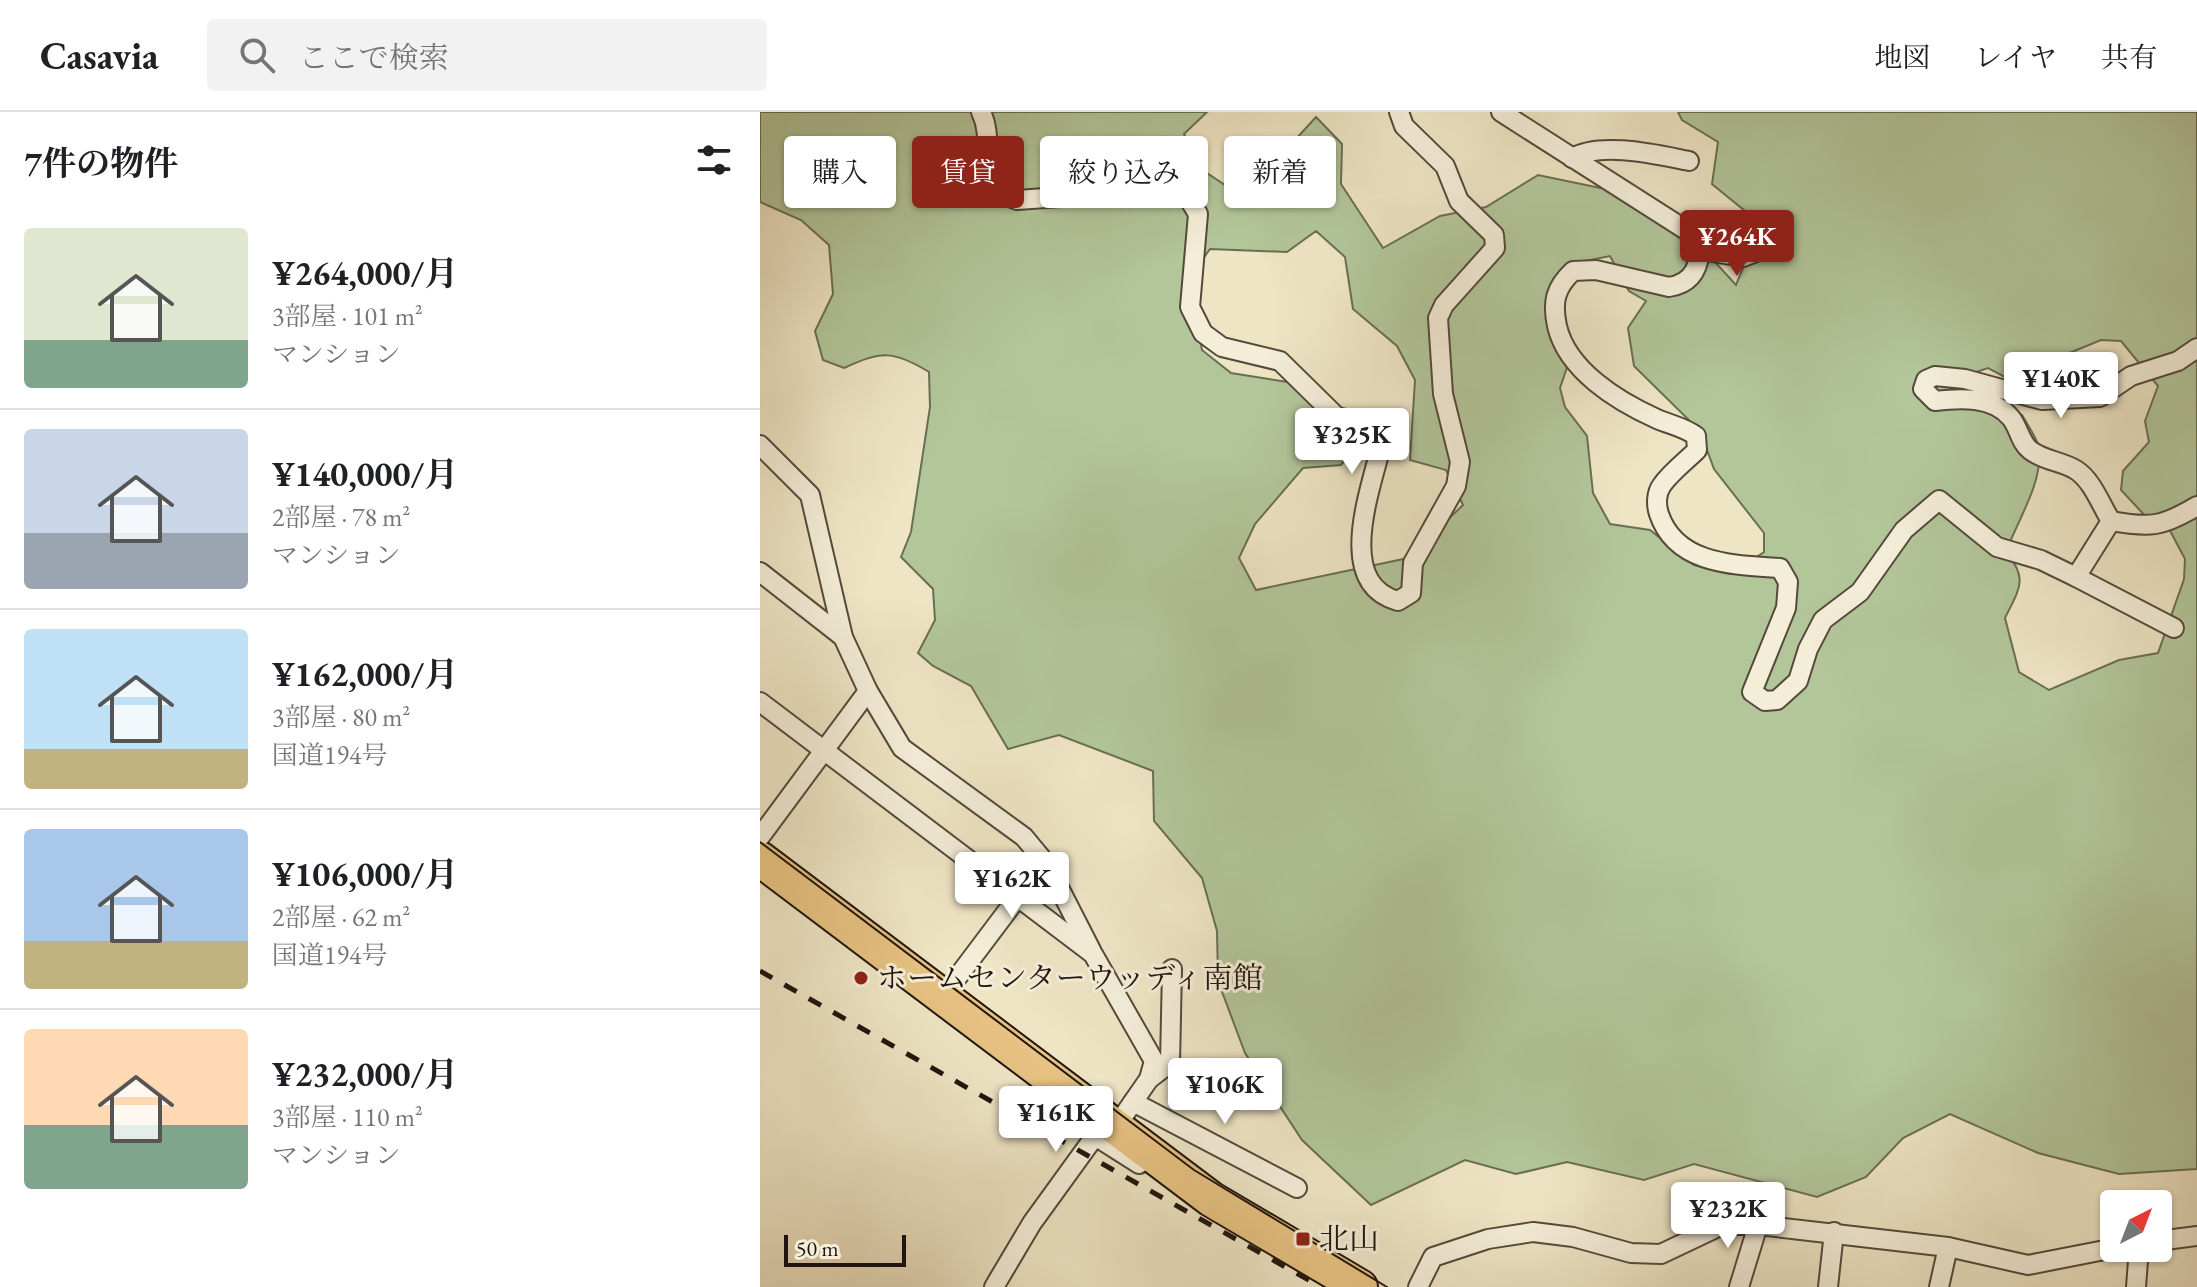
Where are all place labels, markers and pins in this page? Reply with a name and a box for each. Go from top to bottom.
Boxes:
pin: ¥264K [1681,210,1793,278]
pin: ¥140K [2005,352,2117,420]
pin: ¥325K [1296,408,1408,476]
pin: ¥162K [956,852,1068,920]
place label: ホームセンターウッディ南館 [877,958,1263,997]
marker: ホームセンターウッディ南館 [852,969,870,987]
pin: ¥106K [1169,1058,1281,1126]
pin: ¥161K [1000,1086,1112,1154]
pin: ¥232K [1672,1182,1784,1250]
place label: 北山 [1319,1219,1379,1258]
marker: 北山 [1294,1230,1312,1248]

